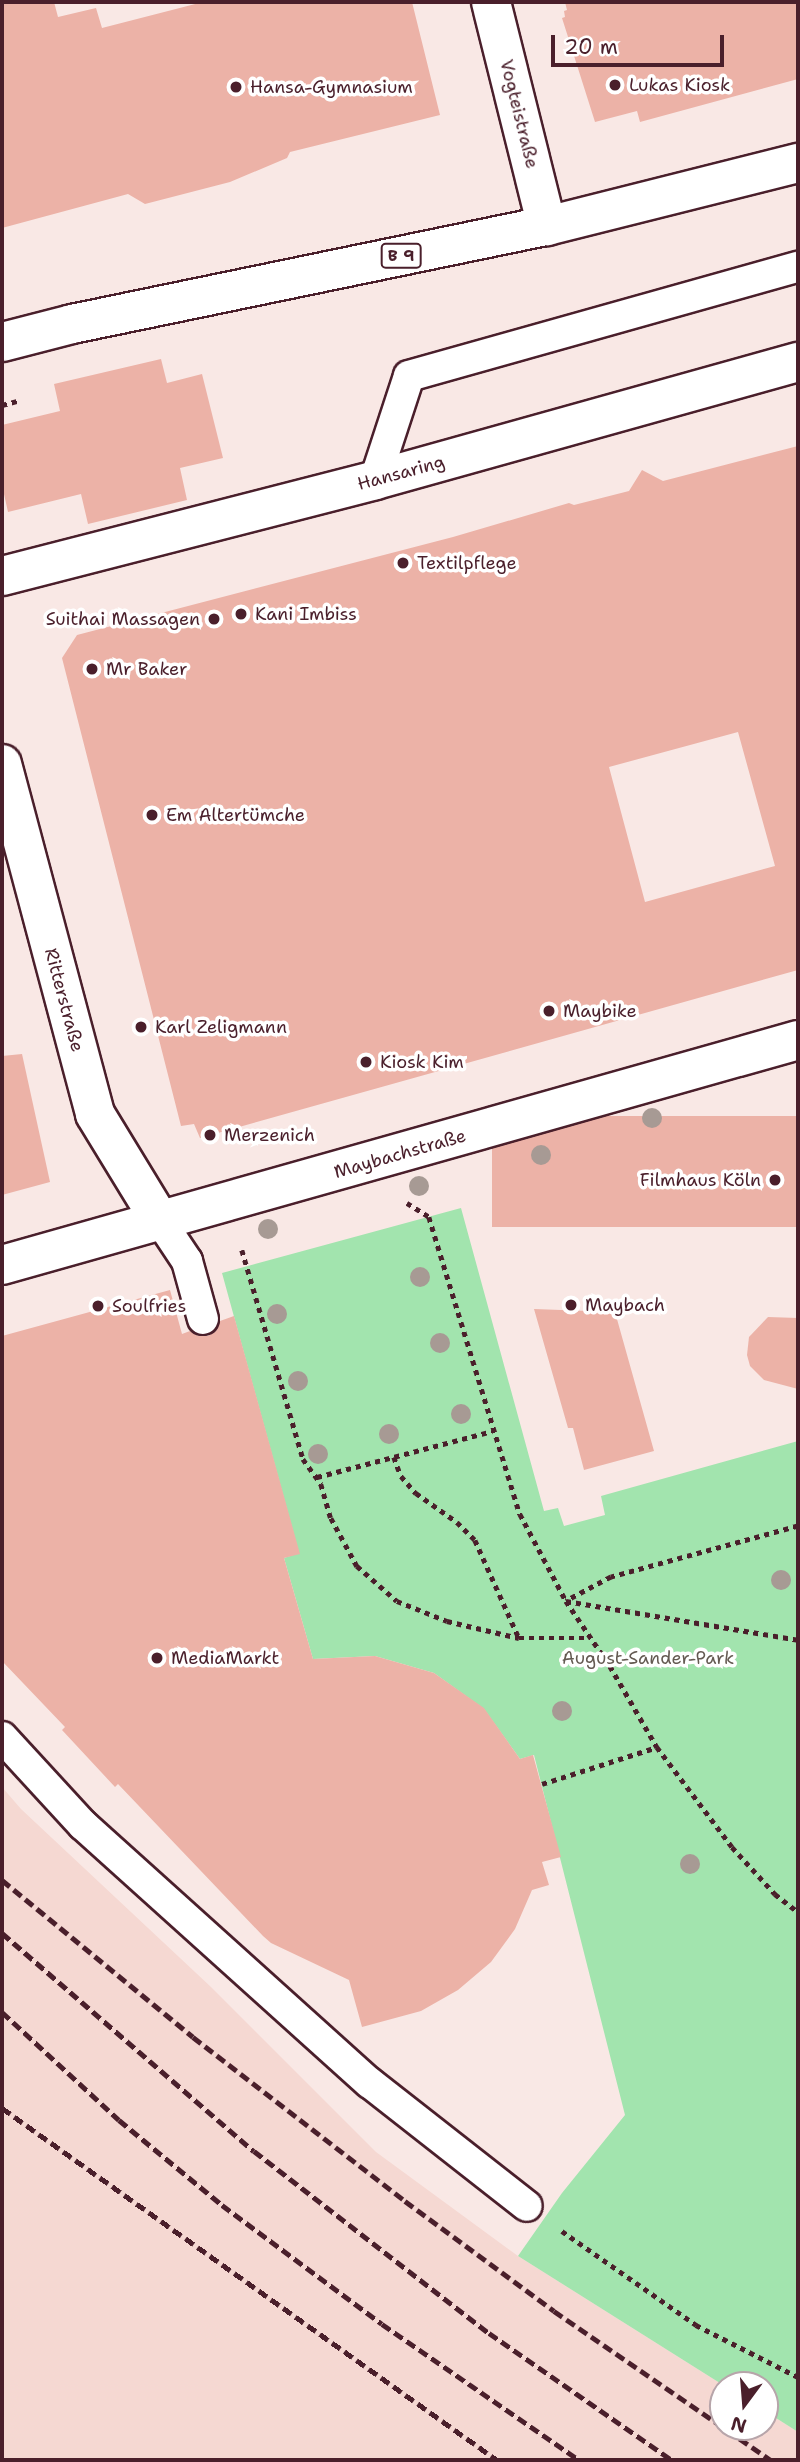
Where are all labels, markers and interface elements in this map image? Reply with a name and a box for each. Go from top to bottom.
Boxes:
scale bar [555,21,728,65]
text: 20 m [564,33,618,61]
street label: Vogteistraße [495,57,543,171]
place label: Lukas Kiosk [629,74,730,96]
place label: Hansa-Gymnasium [250,76,413,98]
marker: Lukas Kiosk [607,77,623,93]
marker: Hansa-Gymnasium [228,79,244,95]
road number: B 9 [380,244,422,268]
street label: Hansaring [355,451,447,495]
place label: Textilpflege [417,552,517,574]
marker: Textilpflege [395,555,411,571]
place label: Kani Imbiss [255,603,357,625]
marker: Kani Imbiss [233,606,249,622]
place label: Suithai Massagen [46,608,200,630]
marker: Suithai Massagen [206,611,222,627]
place label: Mr Baker [106,658,187,680]
marker: Mr Baker [84,661,100,677]
place label: Em Altertümche [166,804,305,826]
marker: Em Altertümche [144,807,160,823]
street label: Ritterstraße [40,946,88,1054]
place label: Maybike [563,1000,637,1022]
marker: Maybike [541,1003,557,1019]
place label: Karl Zeligmann [155,1016,287,1038]
marker: Karl Zeligmann [133,1019,149,1035]
place label: Kiosk Kim [380,1051,464,1073]
marker: Kiosk Kim [358,1054,374,1070]
place label: Merzenich [224,1124,315,1146]
street label: Maybachstraße [331,1125,469,1183]
marker: Merzenich [202,1127,218,1143]
place label: Filmhaus Köln [640,1169,761,1191]
marker: Filmhaus Köln [767,1172,783,1188]
place label: Maybach [585,1294,665,1316]
place label: Soulfries [112,1295,186,1317]
marker: Maybach [563,1297,579,1313]
marker: Soulfries [90,1298,106,1314]
place label: MediaMarkt [171,1647,279,1669]
park label: August-Sander-Park [562,1647,734,1669]
marker: MediaMarkt [149,1650,165,1666]
north arrow [709,2371,779,2441]
text: N [728,2411,749,2439]

